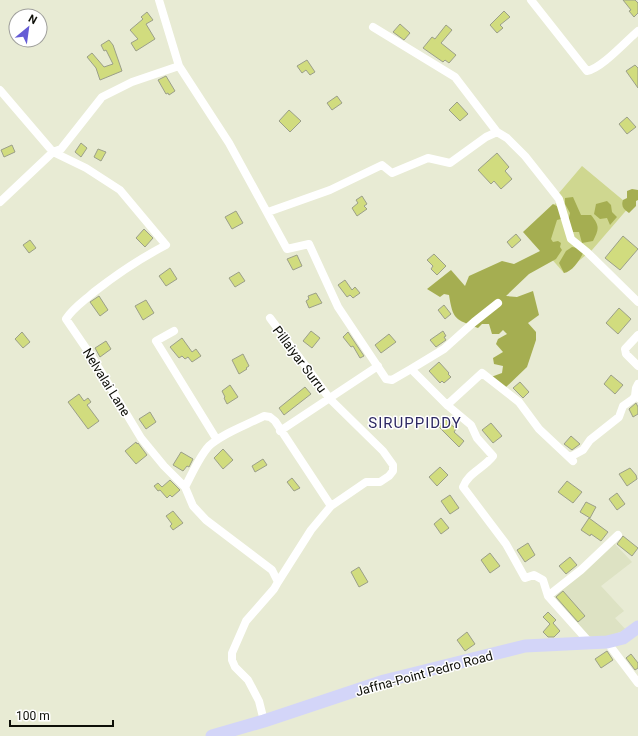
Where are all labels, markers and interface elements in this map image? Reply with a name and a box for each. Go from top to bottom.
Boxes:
north arrow [8,8,48,48]
text: N [26,12,39,27]
street label: Pillaiyar Surru [270,323,330,396]
street label: Nelvalai Lane [80,345,133,419]
district label: SIRUPPIDDY [368,414,462,432]
street label: Jaffna-Point Pedro Road [354,648,494,699]
scale bar [10,702,113,728]
text: 100 m [16,709,50,723]

